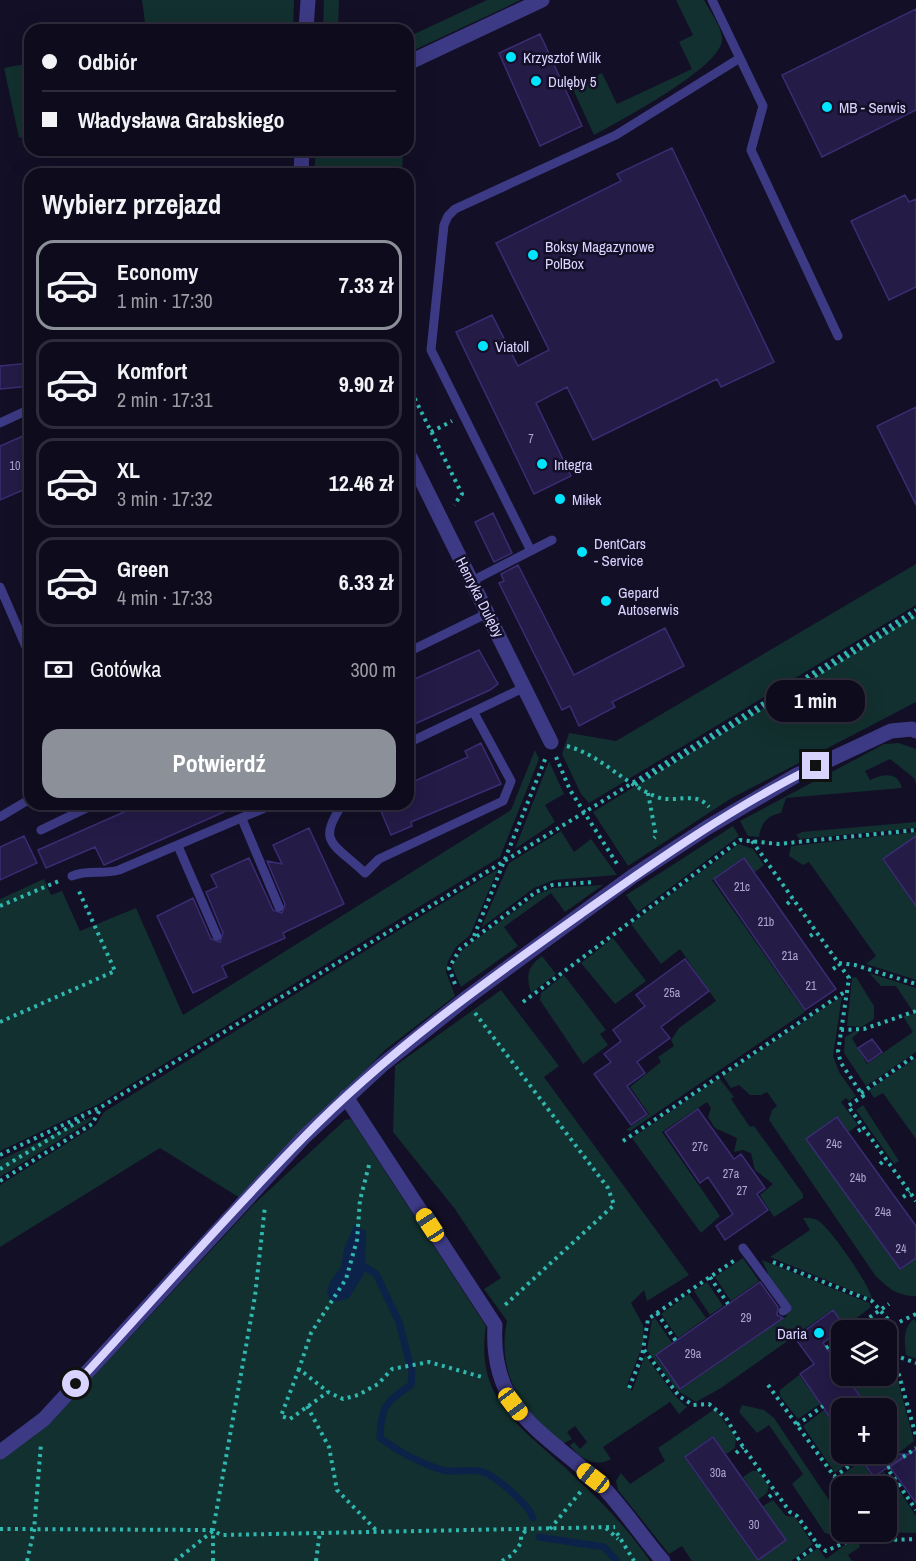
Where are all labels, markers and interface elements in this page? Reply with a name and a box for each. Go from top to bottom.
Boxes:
text: Odbiór [78,47,137,77]
place label: Krzysztof Wilk [523,47,602,68]
marker: Krzysztof Wilk [504,50,518,64]
place label: Dulęby 5 [548,71,597,92]
marker: Dulęby 5 [529,74,543,88]
place label: MB - Serwis [839,97,906,118]
marker: MB - Serwis [820,100,834,114]
text: Władysława Grabskiego [78,105,285,135]
text: Wybierz przejazd [42,186,221,222]
place label: Boksy Magazynowe PolBox [545,236,655,274]
marker: Boksy Magazynowe PolBox [526,248,540,262]
text: Economy [117,257,198,287]
icon: car [45,258,99,312]
text: 7.33 zł [339,270,393,300]
text: 1 min · 17:30 [117,287,213,314]
place label: Viatoll [495,336,529,357]
marker: Viatoll [476,339,490,353]
text: Komfort [117,356,187,386]
icon: car [45,357,99,411]
text: 9.90 zł [339,369,393,399]
text: 2 min · 17:31 [117,386,213,413]
house number: 7 [528,431,534,447]
place label: Integra [554,454,592,475]
text: XL [117,455,140,485]
icon: car [45,456,99,510]
marker: Integra [535,457,549,471]
house number: 10 [10,458,20,474]
text: 12.46 zł [329,468,393,498]
text: 3 min · 17:32 [117,485,213,512]
place label: Miłek [572,489,602,510]
marker: Miłek [553,492,567,506]
place label: DentCars - Service [594,533,646,571]
marker: DentCars - Service [575,545,589,559]
street label: Henryka Dulęby [451,553,510,642]
text: Green [117,554,169,584]
icon: car [45,555,99,609]
text: 6.33 zł [339,567,393,597]
place label: Gepard Autoserwis [617,582,679,620]
text: 4 min · 17:33 [117,584,213,611]
marker: Gepard Autoserwis [599,594,613,608]
icon: cash [42,653,75,686]
text: Gotówka [90,654,161,684]
text: 300 m [350,656,396,683]
callout: 1 min [766,679,866,721]
text: 1 min [794,687,837,714]
button: Potwierdź [42,729,396,798]
route end [802,752,829,779]
house number: 21c [734,879,750,895]
house number: 21b [758,914,774,930]
house number: 21a [782,948,799,964]
house number: 21 [806,978,817,994]
house number: 25a [664,985,681,1001]
house number: 24c [826,1136,842,1152]
house number: 27c [692,1139,708,1155]
house number: 27a [723,1166,740,1182]
house number: 24b [850,1170,866,1186]
house number: 27 [737,1183,748,1199]
house number: 24a [875,1204,892,1220]
car [413,1205,447,1245]
house number: 24 [896,1241,907,1257]
house number: 29 [741,1310,751,1326]
map controls [831,1320,897,1542]
button: layers [831,1320,897,1386]
place label: Daria [777,1323,807,1344]
marker: Daria [812,1326,826,1340]
house number: 29a [685,1346,702,1362]
route start [62,1370,89,1397]
car [495,1384,531,1424]
button: + [831,1398,897,1464]
car [573,1460,613,1496]
house number: 30a [710,1465,727,1481]
button: − [831,1476,897,1542]
house number: 30 [749,1517,759,1533]

